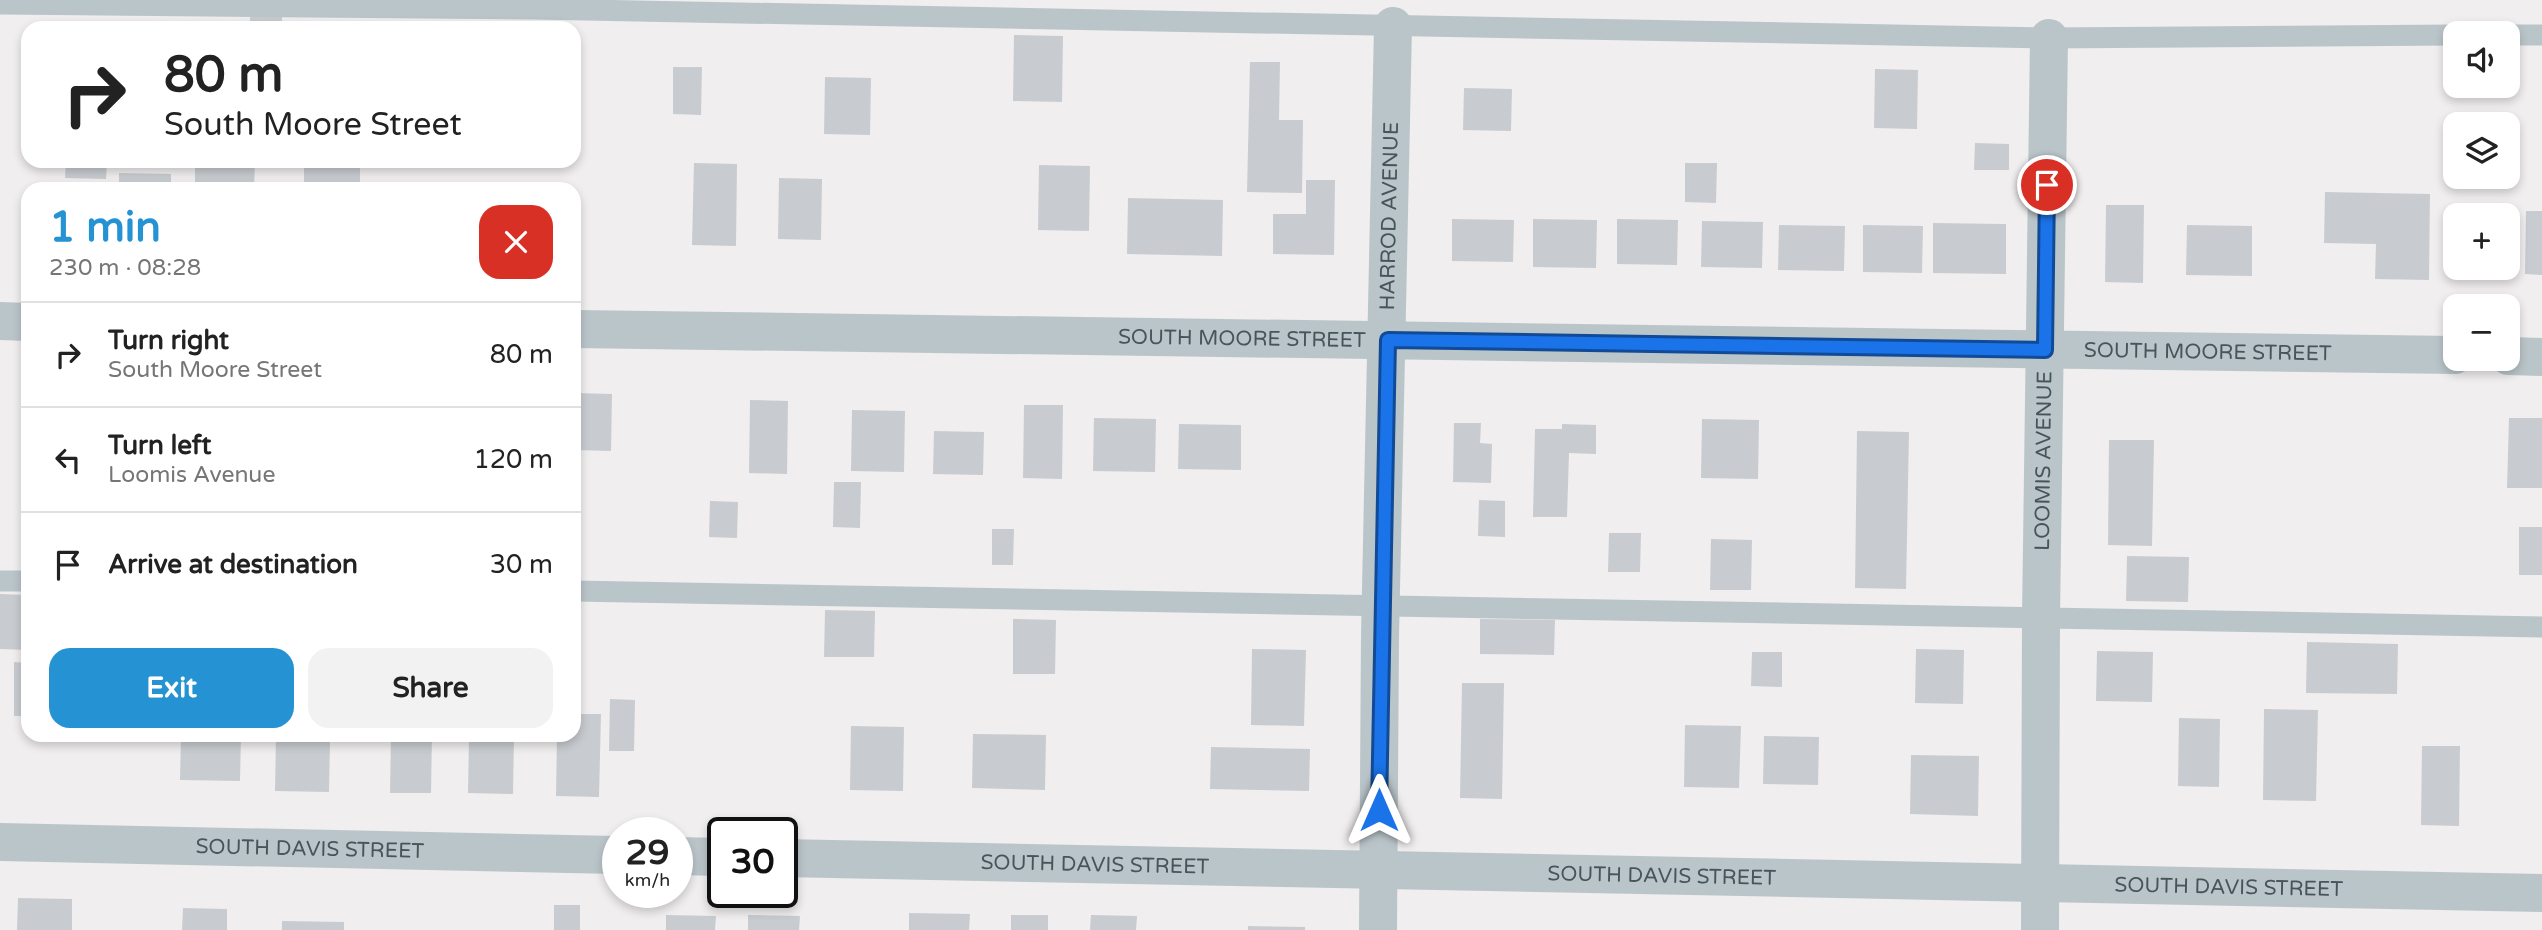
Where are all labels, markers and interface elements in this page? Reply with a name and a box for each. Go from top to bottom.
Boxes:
map controls [2443,21,2520,371]
button: sound [2443,21,2520,98]
text: 80 m [164,46,283,105]
icon: right [49,49,140,140]
text: South Moore Street [164,106,462,144]
button: layers [2443,112,2520,189]
street label: HARROD AVENUE [1374,122,1403,311]
pin [2017,155,2077,215]
icon: arrive [2028,166,2066,204]
text: 1 min [49,202,161,253]
button: + [2443,203,2520,280]
button: close [479,205,553,279]
text: 230 m · 08:28 [49,254,201,282]
button: − [2443,294,2520,371]
street label: SOUTH MOORE STREET [1118,324,1366,352]
text: Turn right [108,325,229,356]
icon: right [49,336,87,374]
street label: SOUTH MOORE STREET [2084,337,2332,366]
text: 80 m [490,339,553,370]
text: South Moore Street [108,356,322,384]
street label: LOOMIS AVENUE [2029,371,2057,551]
text: Turn left [108,430,211,461]
icon: left [49,441,87,479]
text: 120 m [473,444,553,475]
text: Loomis Avenue [108,461,275,489]
icon: arrive [49,546,87,584]
text: Arrive at destination [108,549,358,580]
text: 30 m [490,549,553,580]
button: Exit [49,648,294,728]
button: Share [308,648,553,728]
position arrow [1342,773,1416,847]
speed limit sign: 30 [707,817,798,908]
text: 29 [626,832,669,874]
street label: SOUTH DAVIS STREET [195,834,425,863]
street label: SOUTH DAVIS STREET [980,849,1210,879]
street label: SOUTH DAVIS STREET [1547,861,1777,890]
text: km/h [625,869,670,891]
street label: SOUTH DAVIS STREET [2114,872,2344,902]

